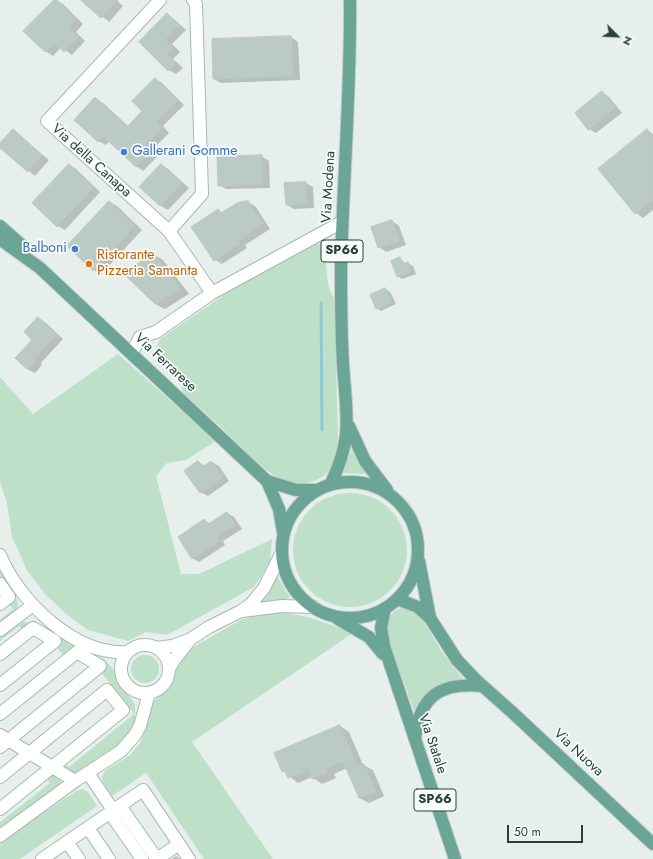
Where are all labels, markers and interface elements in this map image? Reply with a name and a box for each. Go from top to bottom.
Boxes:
north arrow [597,16,637,56]
text: N [619,34,637,48]
street label: Via della Canapa [48,121,134,201]
place label: Gallerani Gomme [132,144,238,160]
marker: Gallerani Gomme [119,147,129,157]
street label: Via Modena [319,151,339,223]
road number: SP66 [321,240,363,262]
place label: Balboni [23,241,67,257]
marker: Balboni [70,244,80,254]
place label: Ristorante Pizzeria Samanta [97,248,197,280]
marker: Ristorante Pizzeria Samanta [84,259,94,269]
street label: Via Ferrarese [131,330,199,396]
street label: Via Statale [414,712,450,776]
street label: Via Nuova [549,726,607,780]
road number: SP66 [414,789,456,811]
scale bar [509,817,585,843]
text: 50 m [514,823,541,841]

